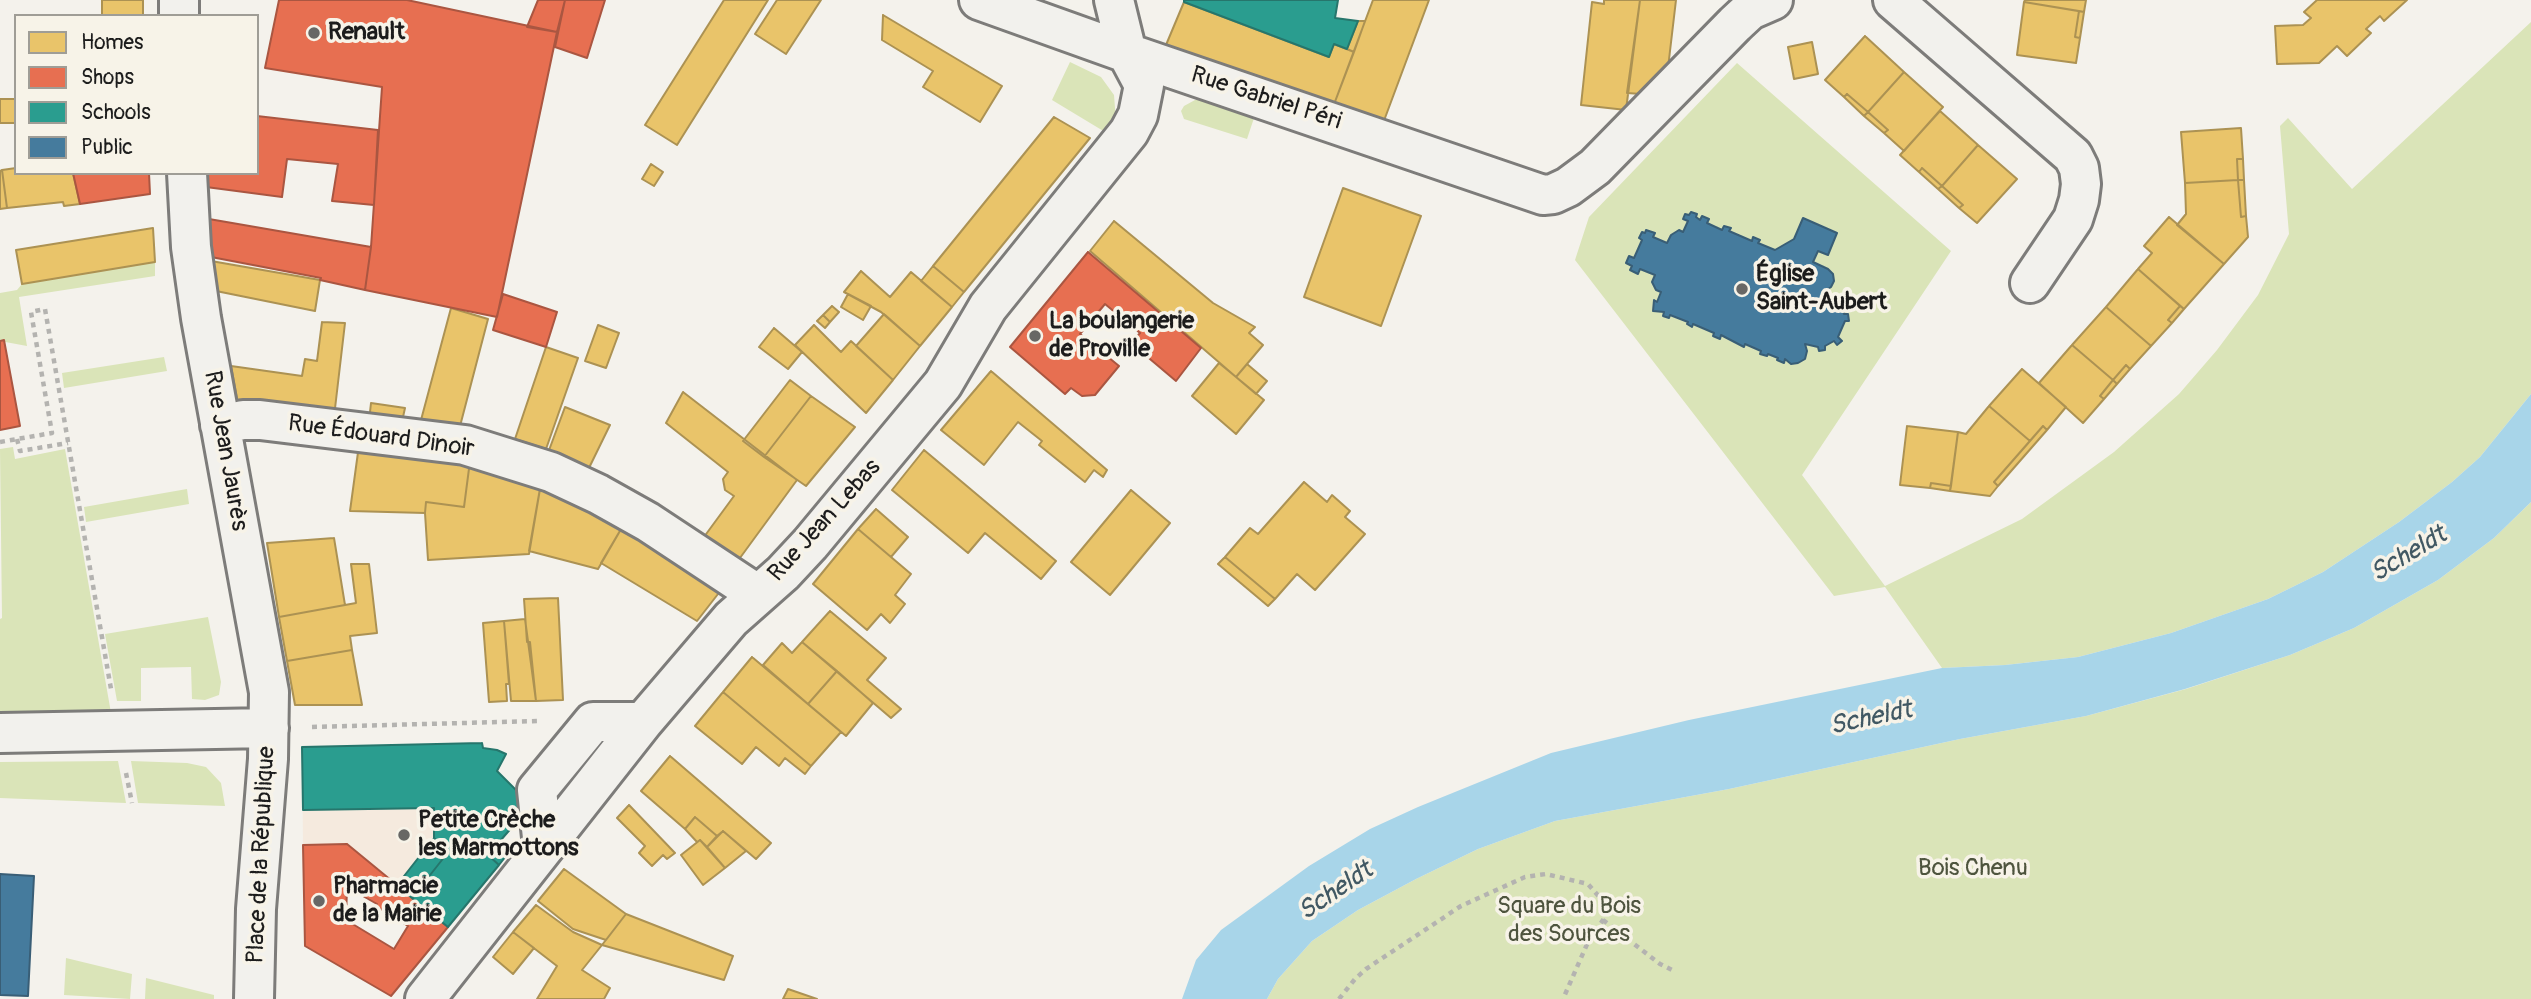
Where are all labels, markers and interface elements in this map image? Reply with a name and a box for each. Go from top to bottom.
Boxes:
legend [14,14,259,175]
place label: Renault [328,19,405,47]
marker: Renault [306,25,322,41]
text: Homes [81,29,143,56]
street label: Rue Gabriel Péri [1187,61,1345,137]
text: Shops [81,64,134,91]
text: Schools [81,99,151,126]
text: Public [81,134,133,161]
place label: Église Saint-Aubert [1756,261,1887,317]
marker: Église Saint-Aubert [1734,281,1750,297]
place label: La boulangerie de Proville [1049,308,1194,364]
marker: La boulangerie de Proville [1027,328,1043,344]
street label: Rue Jean Jaurès [197,369,253,533]
street label: Rue Édouard Dinoir [286,410,476,464]
street label: Rue Jean Lebas [763,454,887,588]
water label: Scheldt [2365,520,2453,590]
water label: Scheldt [1827,695,1915,743]
street label: Place de la République [242,746,282,964]
place label: Petite Crèche les Marmottons [418,807,579,863]
marker: Petite Crèche les Marmottons [396,827,412,843]
park label: Bois Chenu [1918,855,2028,883]
water label: Scheldt [1293,856,1379,928]
place label: Pharmacie de la Mairie [333,873,442,929]
marker: Pharmacie de la Mairie [311,893,327,909]
park label: Square du Bois des Sources [1497,893,1641,949]

